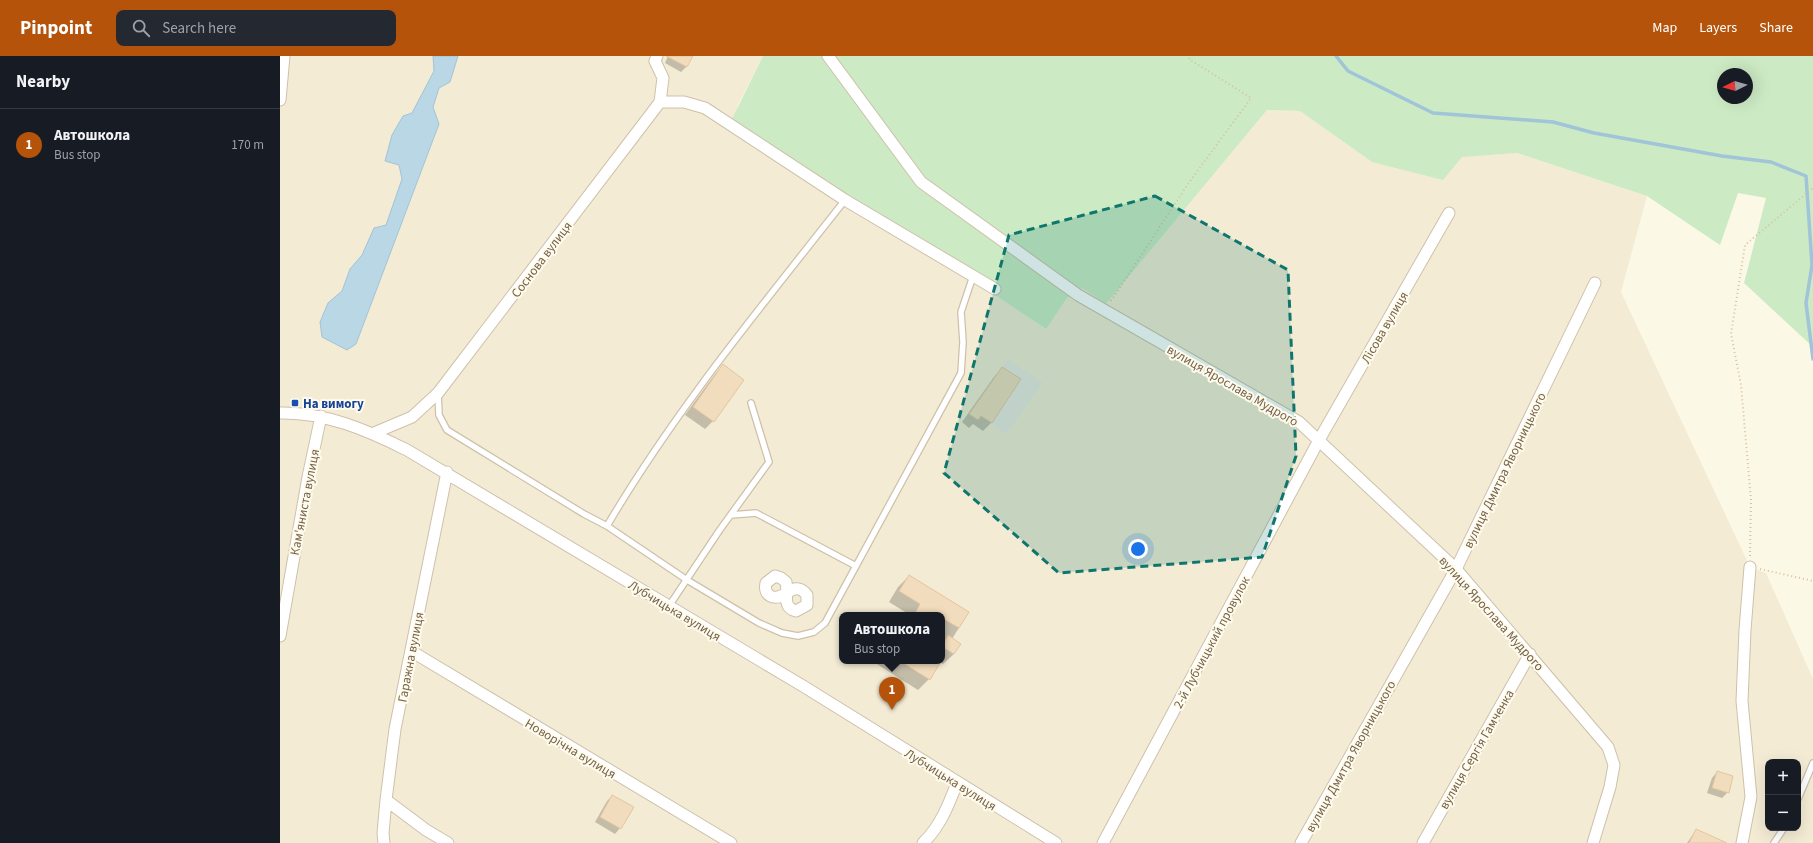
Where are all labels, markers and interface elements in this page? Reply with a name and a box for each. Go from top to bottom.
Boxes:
search box [116,10,396,46]
text: Pinpoint [20,15,92,42]
icon: search [130,17,152,39]
text: Search here [162,18,236,39]
text: Map [1652,18,1677,38]
text: Layers [1699,18,1737,38]
text: Share [1759,18,1793,38]
north arrow [1717,68,1753,104]
text: Nearby [16,70,70,94]
text: Автошкола [54,125,130,146]
text: 1 [26,136,32,154]
text: 170 m [231,136,264,154]
text: Bus stop [54,146,100,164]
street label: Соснова вулиця [507,218,576,301]
street label: Лісова вулиця [1357,288,1413,367]
street label: вулиця Ярослава Мудрого [1163,341,1302,431]
street label: вулиця Дмитра Яворницького [1459,390,1551,551]
place label: На вимогу [303,395,364,413]
marker: На вимогу [290,398,300,408]
street label: Кам'яниста вулиця [286,448,324,557]
your location [1128,539,1148,559]
street label: вулиця Ярослава Мудрого [1435,552,1548,675]
street label: 2-й Лубчицький провулок [1169,573,1255,712]
street label: Лубчицька вулиця [625,576,724,646]
street label: Гаражна вулиця [393,611,429,704]
popup [839,612,945,664]
text: Автошкола [854,619,930,640]
text: Bus stop [854,640,900,658]
pin: 1 [879,677,905,710]
street label: вулиця Дмитра Яворницького [1301,677,1400,836]
street label: вулиця Сергія Гамченка [1435,686,1519,813]
street label: Новорічна вулиця [522,715,619,783]
street label: Лубчицька вулиця [901,744,1000,815]
map controls [1765,759,1801,831]
button: + [1765,759,1801,795]
button: − [1765,795,1801,831]

